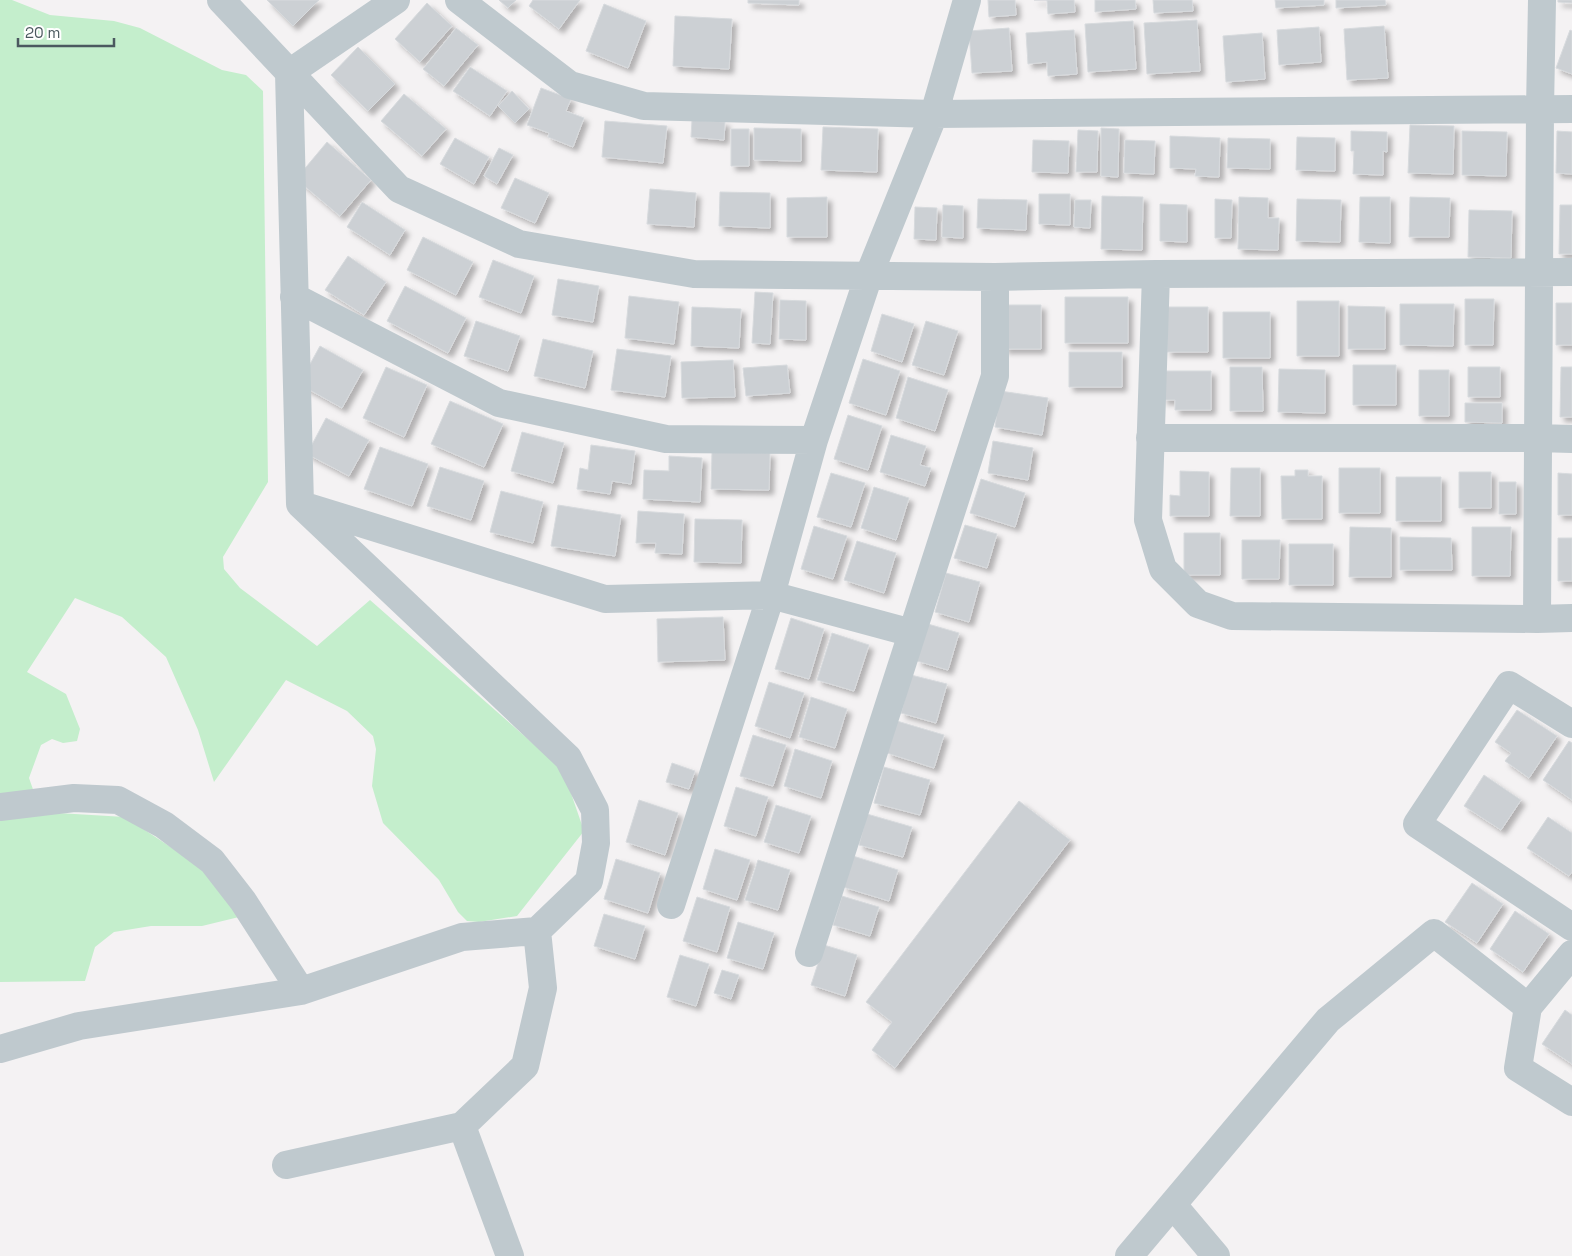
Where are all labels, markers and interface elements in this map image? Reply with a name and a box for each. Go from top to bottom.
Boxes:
scale bar [18,15,114,47]
text: 20 m [25,23,60,42]

